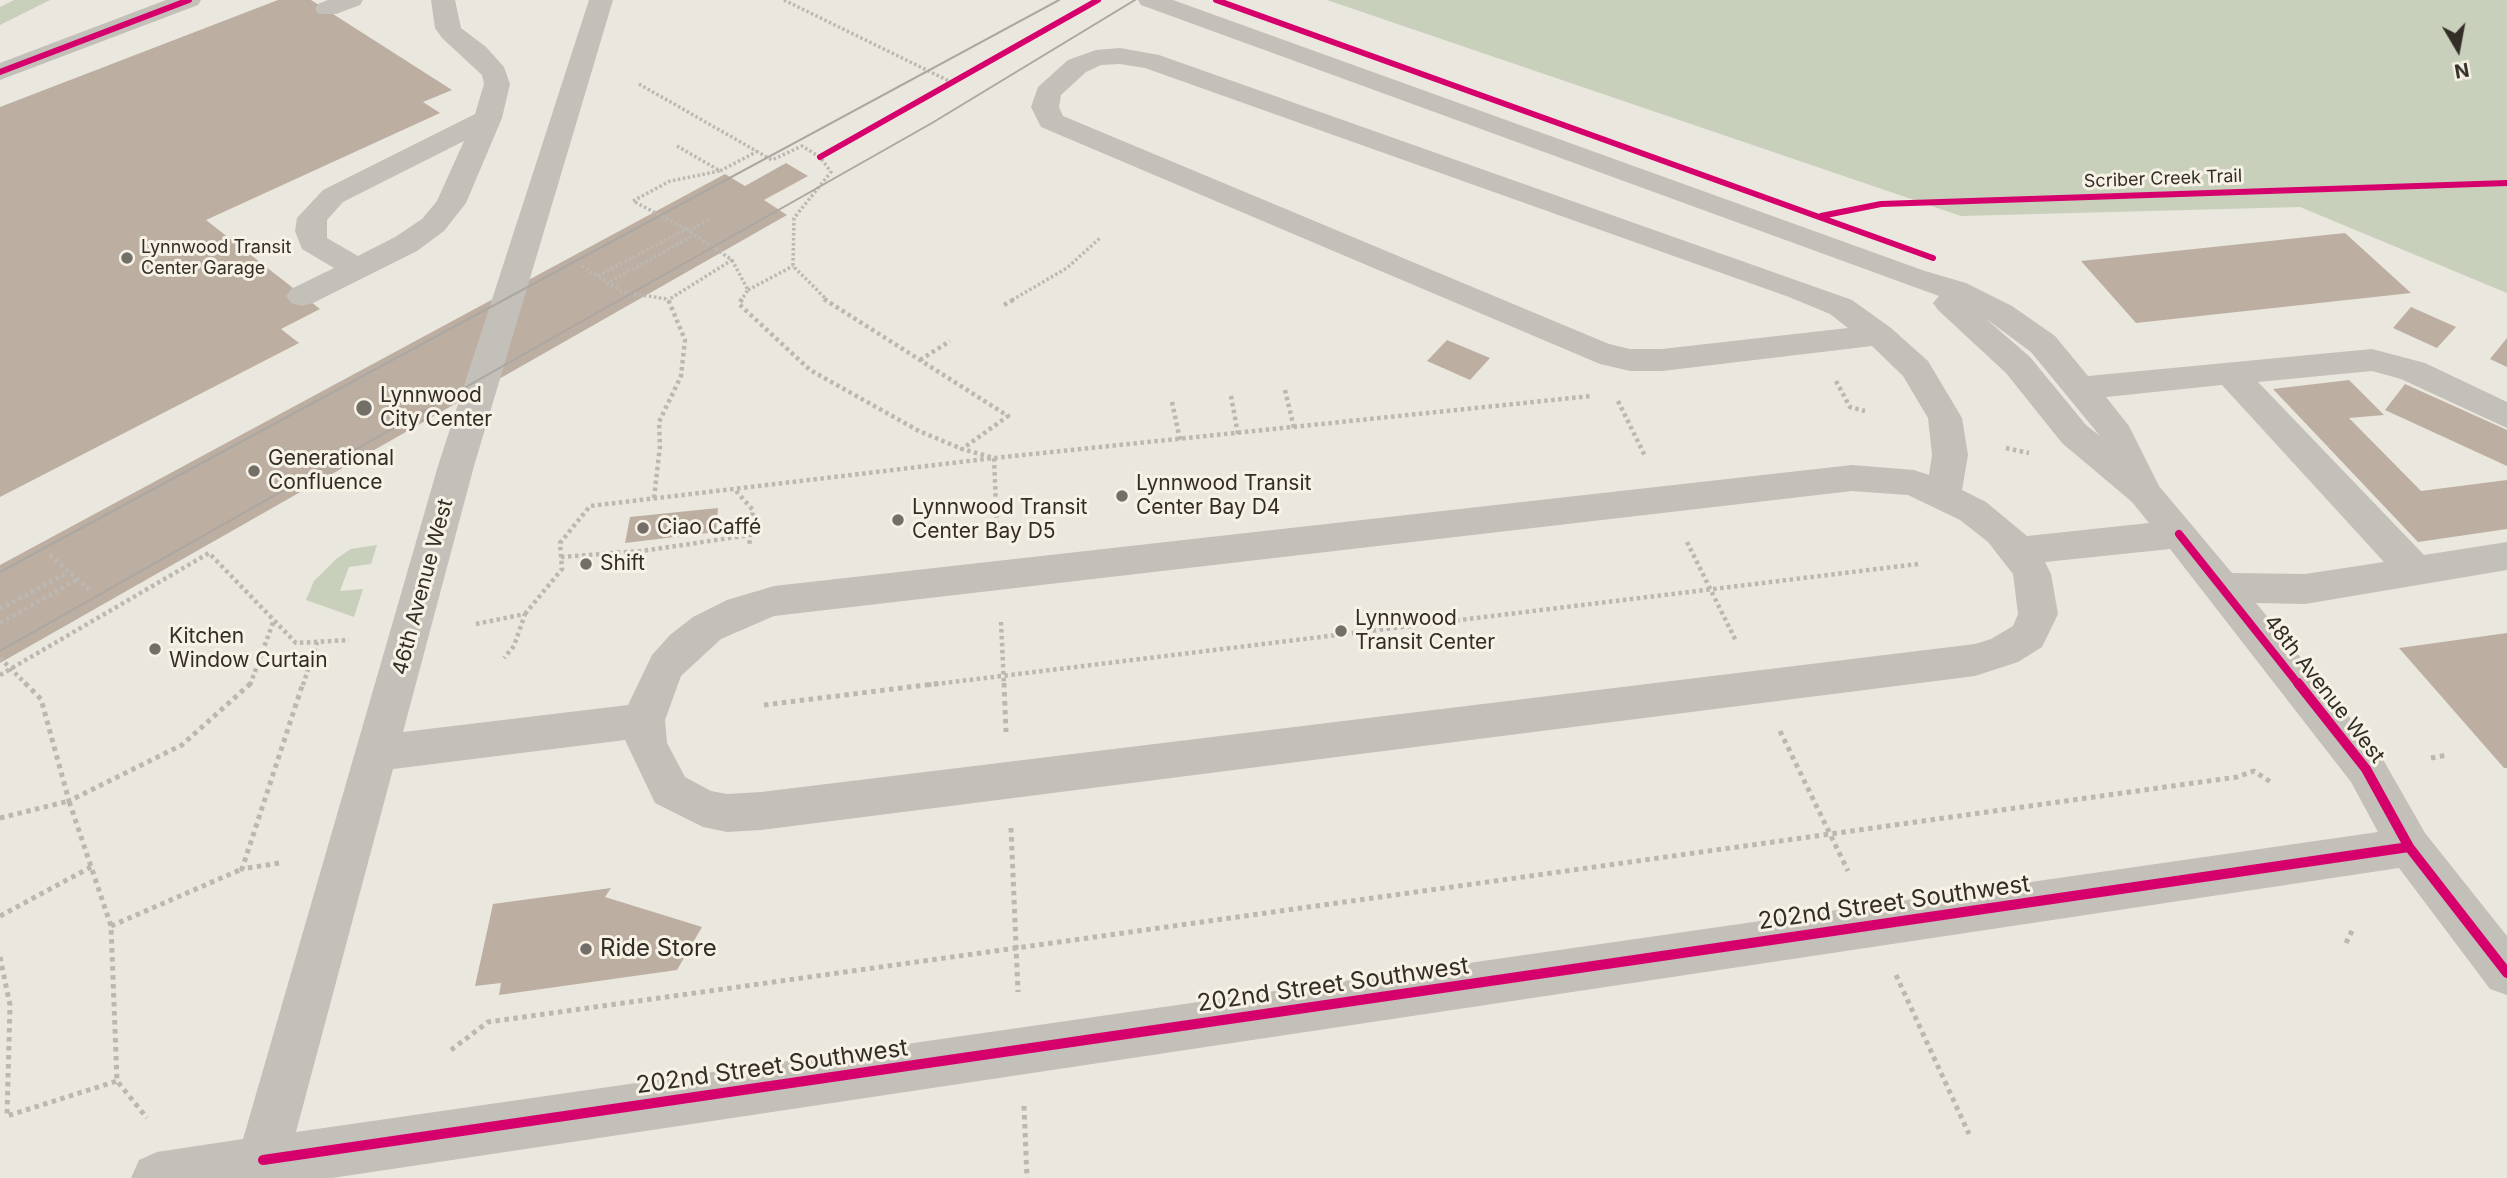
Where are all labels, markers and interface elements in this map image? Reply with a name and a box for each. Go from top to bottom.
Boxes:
north arrow [2423,14,2493,84]
text: N [2453,58,2471,83]
street label: Scriber Creek Trail [2083,165,2243,193]
place label: Lynnwood Transit Center Garage [141,237,291,280]
marker: Lynnwood Transit Center Garage [119,250,135,266]
place label: Lynnwood City Center [380,383,492,433]
marker: Lynnwood City Center [354,398,374,418]
place label: Generational Confluence [268,446,394,496]
marker: Generational Confluence [246,463,262,479]
place label: Lynnwood Transit Center Bay D4 [1136,471,1311,521]
marker: Lynnwood Transit Center Bay D4 [1114,488,1130,504]
place label: Lynnwood Transit Center Bay D5 [912,495,1087,545]
street label: 46th Avenue West [387,496,459,678]
marker: Lynnwood Transit Center Bay D5 [890,512,906,528]
place label: Ciao Caffé [657,515,761,541]
marker: Ciao Caffé [635,520,651,536]
place label: Shift [600,551,645,577]
marker: Shift [578,556,594,572]
place label: Lynnwood Transit Center [1355,606,1495,656]
street label: 48th Avenue West [2258,610,2390,768]
marker: Lynnwood Transit Center [1333,623,1349,639]
place label: Kitchen Window Curtain [169,624,328,674]
marker: Kitchen Window Curtain [147,641,163,657]
street label: 202nd Street Southwest [1756,870,2032,936]
place label: Ride Store [600,935,717,963]
marker: Ride Store [578,941,594,957]
street label: 202nd Street Southwest [1195,952,1471,1018]
street label: 202nd Street Southwest [634,1034,910,1100]

